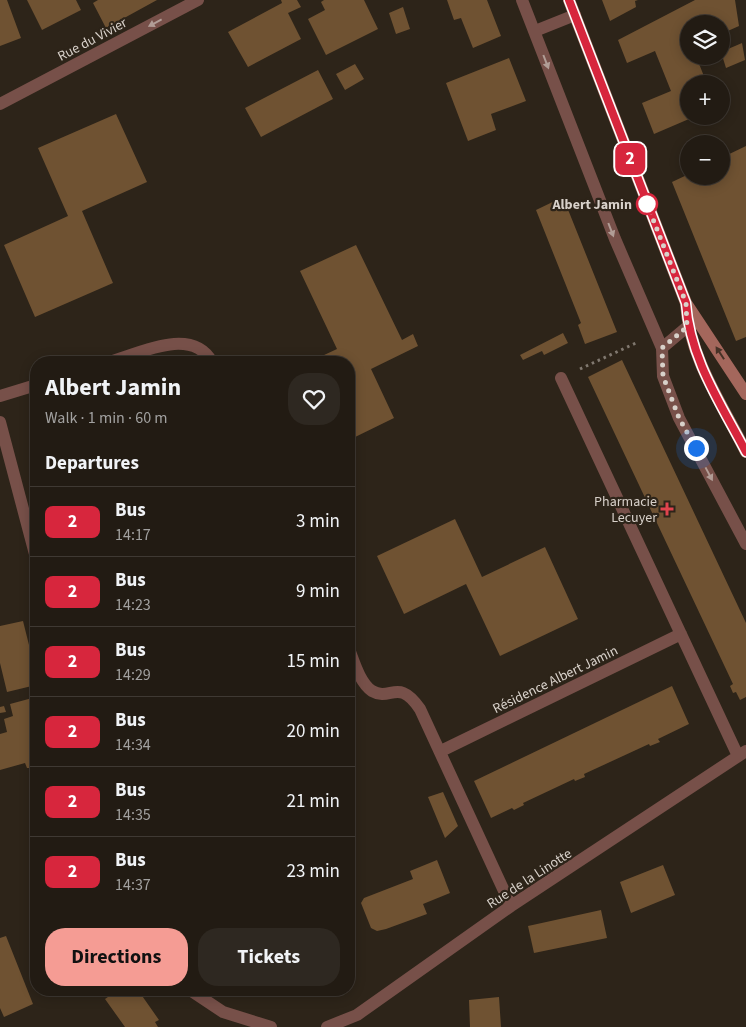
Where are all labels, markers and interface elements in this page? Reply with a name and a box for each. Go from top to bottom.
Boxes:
street label: Rue du Vivier [54,13,131,67]
map controls [680,15,730,185]
button: layers [680,15,730,65]
one-way arrow [148,19,162,27]
one-way arrow [542,55,550,70]
button: + [680,75,730,125]
button: − [680,135,730,185]
line badge: 2 [614,143,646,175]
text: 2 [625,146,635,171]
marker: Albert Jamin [636,193,658,215]
place label: Albert Jamin [552,195,632,215]
one-way arrow [607,223,615,238]
one-way arrow [715,346,724,359]
text: Albert Jamin [45,370,181,405]
button: heart [288,373,340,425]
text: Walk · 1 min · 60 m [45,407,168,429]
your location [684,436,709,461]
text: Departures [45,450,139,477]
one-way arrow [705,467,713,481]
place label: Pharmacie Lecuyer [594,492,657,528]
text: Bus [115,497,146,524]
marker: Pharmacie Lecuyer [661,503,673,515]
text: 3 min [296,508,340,535]
text: 2 [68,509,77,534]
text: 14:17 [115,524,151,546]
text: Bus [115,567,146,594]
text: 9 min [296,578,340,605]
text: 2 [68,579,77,604]
text: 14:23 [115,594,151,616]
text: Bus [115,637,146,664]
street label: Résidence Albert Jamin [489,641,621,719]
text: 15 min [286,648,340,675]
text: 2 [68,649,77,674]
text: 14:29 [115,664,151,686]
text: Bus [115,707,146,734]
text: 20 min [286,718,340,745]
text: 2 [68,719,77,744]
text: 14:34 [115,734,151,756]
text: Bus [115,777,146,804]
text: 21 min [286,788,340,815]
text: 2 [68,789,77,814]
text: 14:35 [115,804,151,826]
street label: Rue de la Linotte [483,844,576,914]
text: Bus [115,847,146,874]
text: 23 min [286,858,340,885]
text: 2 [68,859,77,884]
text: 14:37 [115,874,151,896]
button: Directions [45,928,188,986]
button: Tickets [198,928,340,986]

